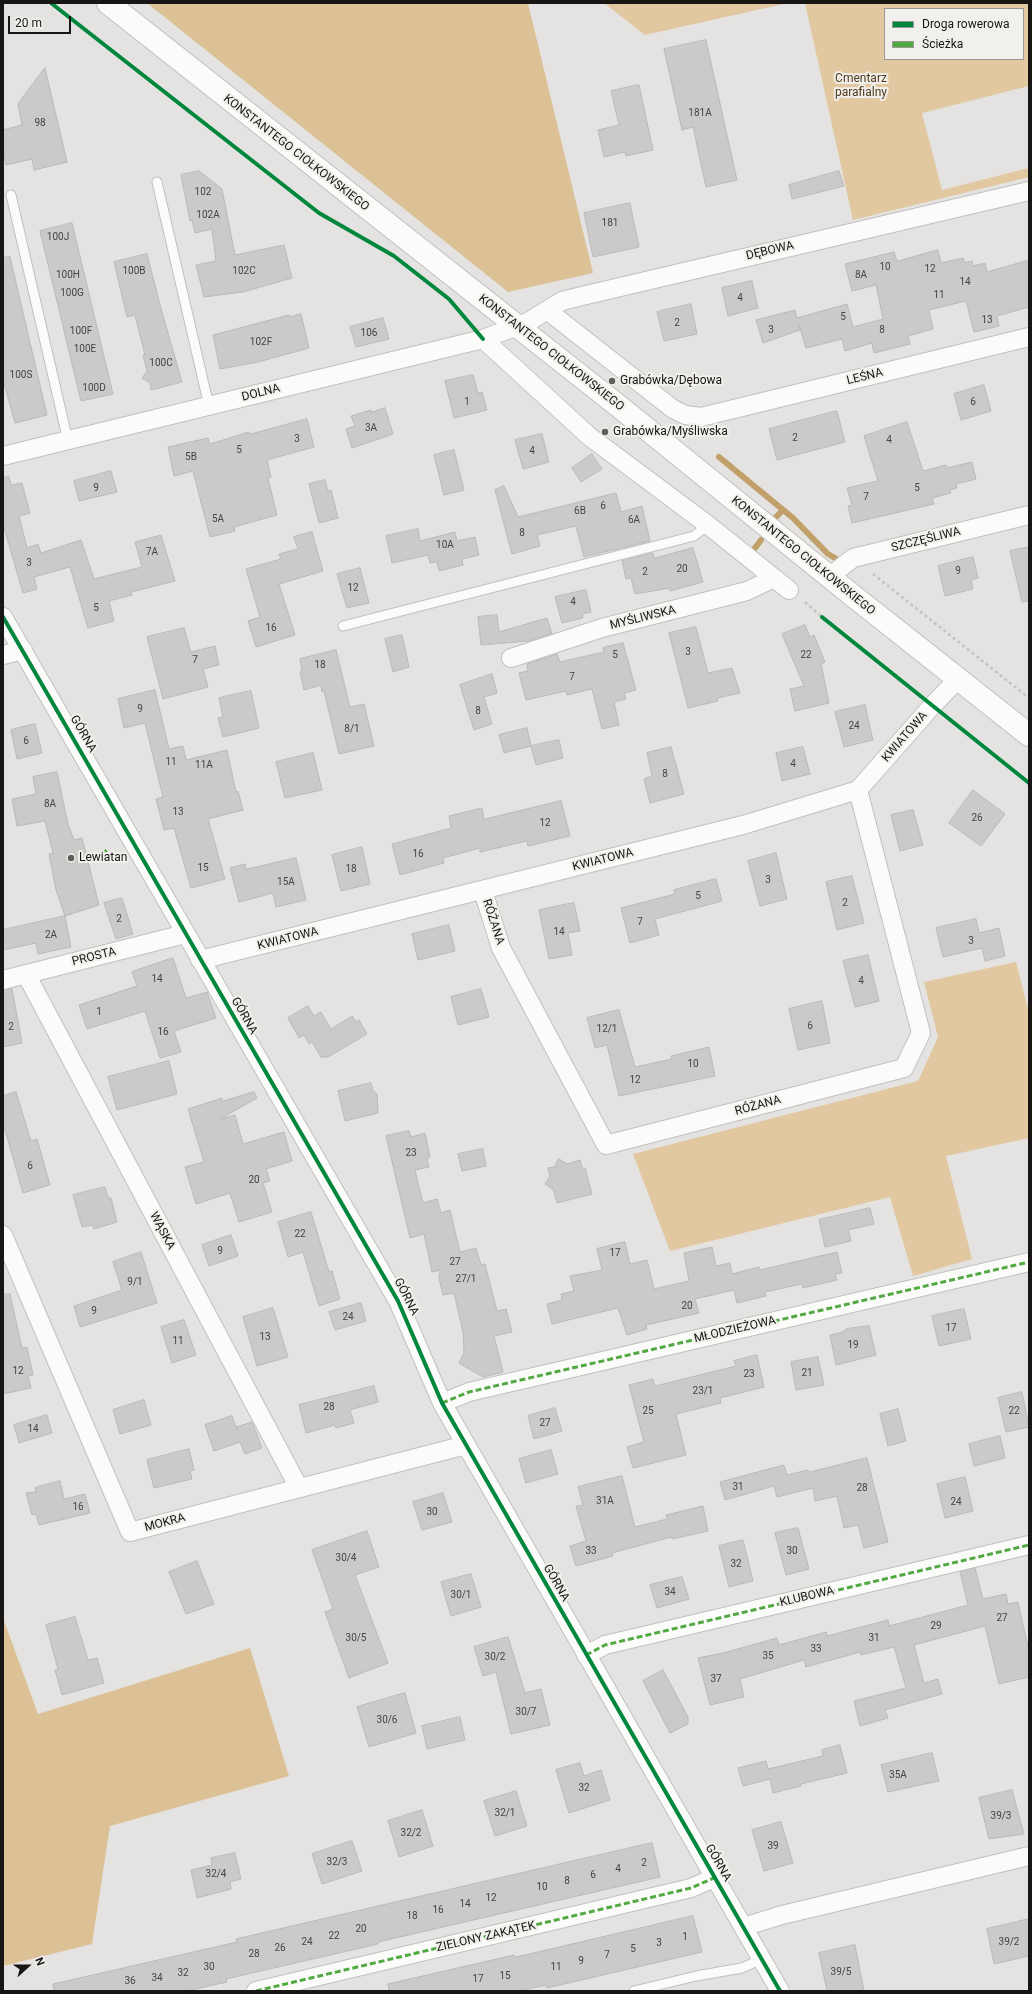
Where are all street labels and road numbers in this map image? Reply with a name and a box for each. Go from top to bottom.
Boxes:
street label: KONSTANTEGO CIOŁKOWSKIEGO [220,92,372,214]
street label: DĘBOWA [745,239,795,263]
street label: KONSTANTEGO CIOŁKOWSKIEGO [475,292,627,414]
street label: LEŚNA [845,366,885,388]
street label: DOLNA [240,381,282,405]
street label: KONSTANTEGO CIOŁKOWSKIEGO [728,494,878,618]
street label: SZCZĘŚLIWA [890,524,962,556]
street label: MYŚLIWSKA [609,603,677,633]
street label: KWIATOWA [879,709,931,765]
street label: GÓRNA [67,713,99,755]
street label: KWIATOWA [571,846,635,874]
street label: RÓŻANA [479,897,507,947]
street label: KWIATOWA [256,925,320,953]
street label: PROSTA [70,945,118,969]
street label: GÓRNA [228,995,260,1037]
street label: RÓŻANA [733,1093,783,1119]
street label: WĄSKA [146,1210,178,1252]
street label: GÓRNA [390,1276,422,1318]
street label: MŁODZIEŻOWA [693,1314,777,1346]
street label: MOKRA [143,1511,187,1535]
street label: GÓRNA [540,1562,572,1604]
street label: KLUBOWA [778,1584,836,1610]
street label: GÓRNA [702,1842,734,1884]
street label: ZIELONY ZAKĄTEK [435,1919,537,1955]

